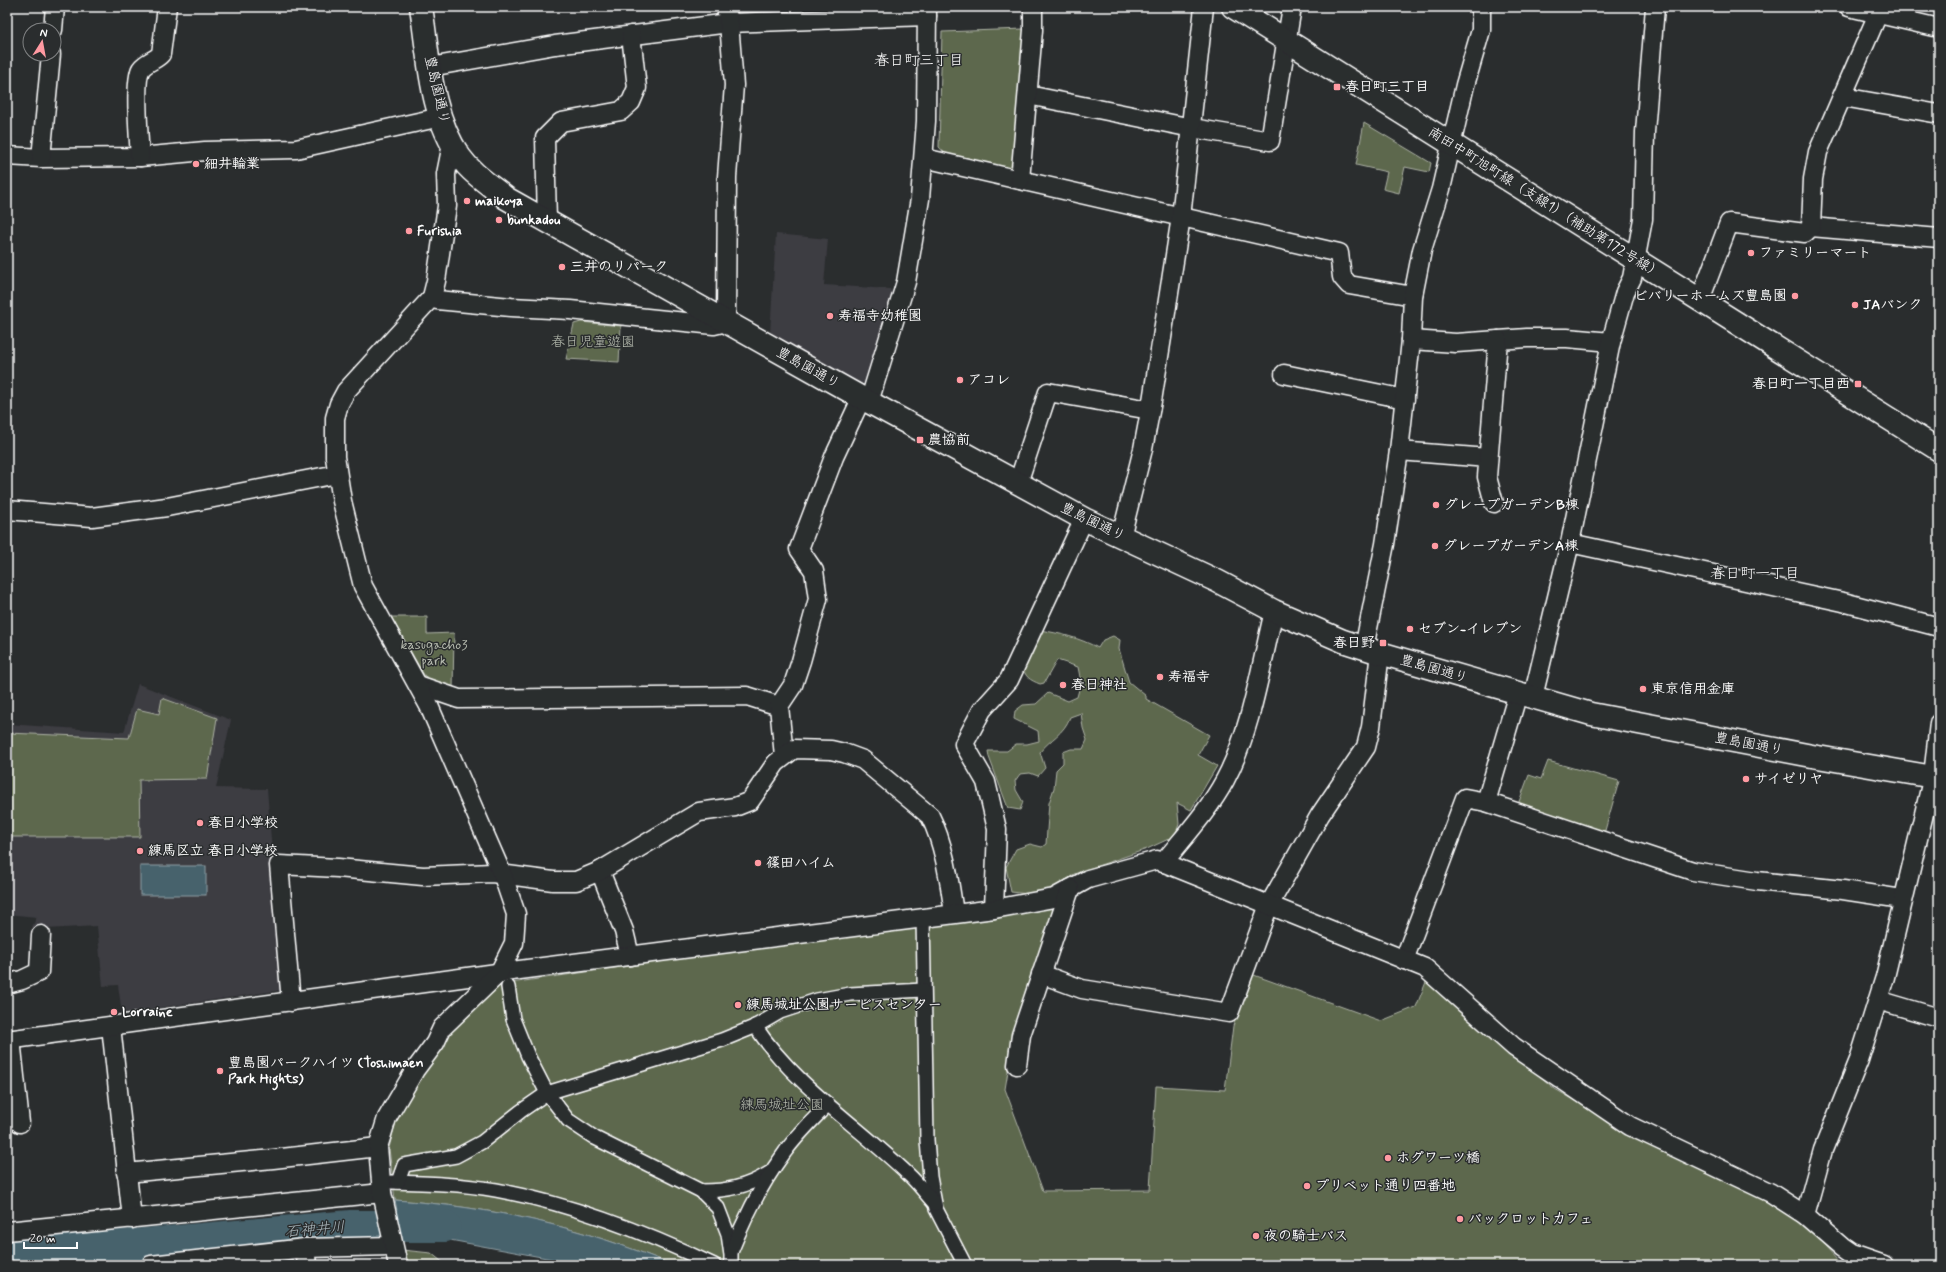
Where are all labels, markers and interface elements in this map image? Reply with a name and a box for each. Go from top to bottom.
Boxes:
north arrow [22,22,62,62]
text: N [39,26,49,41]
district label: 春日町三丁目 [874,51,964,71]
street label: 豊島園通り [420,54,454,126]
place label: 春日町三丁目 [1345,78,1429,96]
marker: 春日町三丁目 [1332,82,1342,92]
street label: 南田中町旭町線（支線1）（補助第172号線） [1425,123,1665,283]
place label: 細井輪業 [204,155,260,173]
marker: 細井輪業 [191,159,201,169]
place label: maikoya [475,192,523,210]
marker: maikoya [462,196,472,206]
place label: bunkadou [507,211,561,229]
marker: bunkadou [494,215,504,225]
place label: Furishia [417,222,462,240]
marker: Furishia [404,226,414,236]
place label: ファミリーマート [1759,244,1872,262]
marker: ファミリーマート [1746,248,1756,258]
place label: 三井のリパーク [570,258,668,276]
marker: 三井のリパーク [557,262,567,272]
place label: ビバリーホームズ豊島園 [1634,287,1787,305]
marker: ビバリーホームズ豊島園 [1790,291,1800,301]
place label: JAバンク [1863,296,1922,314]
marker: JAバンク [1850,300,1860,310]
place label: 寿福寺幼稚園 [838,307,922,325]
marker: 寿福寺幼稚園 [825,311,835,321]
park label: 春日児童遊園 [551,333,635,351]
street label: 豊島園通り [773,343,843,393]
place label: アコレ [968,371,1010,389]
marker: アコレ [955,375,965,385]
place label: 春日町一丁目西 [1752,375,1850,393]
marker: 春日町一丁目西 [1853,379,1863,389]
place label: 農協前 [928,431,970,449]
marker: 農協前 [915,435,925,445]
place label: グレープガーデンB棟 [1444,496,1580,514]
street label: 豊島園通り [1058,499,1128,545]
marker: グレープガーデンB棟 [1431,500,1441,510]
place label: グレープガーデンA棟 [1443,537,1579,555]
marker: グレープガーデンA棟 [1430,541,1440,551]
district label: 春日町一丁目 [1710,564,1800,584]
place label: セブン-イレブン [1418,620,1522,638]
marker: セブン-イレブン [1405,624,1415,634]
place label: 春日野 [1333,634,1375,652]
park label: kasugacho3 park [400,636,468,670]
marker: 春日野 [1378,638,1388,648]
street label: 豊島園通り [1398,651,1470,687]
place label: 寿福寺 [1168,668,1210,686]
marker: 寿福寺 [1155,672,1165,682]
place label: 春日神社 [1071,676,1127,694]
marker: 春日神社 [1058,680,1068,690]
place label: 東京信用金庫 [1651,680,1735,698]
marker: 東京信用金庫 [1638,684,1648,694]
street label: 豊島園通り [1713,728,1785,760]
place label: サイゼリヤ [1754,770,1823,788]
marker: サイゼリヤ [1741,774,1751,784]
place label: 春日小学校 [208,814,278,832]
marker: 春日小学校 [195,818,205,828]
place label: 練馬区立 春日小学校 [148,842,278,860]
marker: 練馬区立 春日小学校 [135,846,145,856]
place label: 篠田ハイム [766,854,835,872]
marker: 篠田ハイム [753,858,763,868]
place label: 練馬城址公園サービスセンター [746,996,942,1014]
marker: 練馬城址公園サービスセンター [733,1000,743,1010]
place label: Lorraine [122,1003,173,1021]
marker: Lorraine [109,1007,119,1017]
place label: 豊島園パークハイツ (Toshimaen Park Hights) [228,1054,424,1091]
marker: 豊島園パークハイツ (Toshimaen Park Hights) [215,1066,225,1076]
park label: 練馬城址公園 [740,1096,824,1114]
place label: ホグワーツ橋 [1396,1149,1480,1167]
marker: ホグワーツ橋 [1383,1153,1393,1163]
place label: プリベット通り四番地 [1315,1177,1455,1195]
marker: プリベット通り四番地 [1302,1181,1312,1191]
place label: バックロットカフェ [1468,1210,1593,1228]
marker: バックロットカフェ [1455,1214,1465,1224]
water label: 石神井川 [284,1217,346,1243]
scale bar [24,1224,77,1250]
place label: 夜の騎士バス [1264,1227,1348,1245]
text: 20 m [30,1231,56,1247]
marker: 夜の騎士バス [1251,1231,1261,1241]

